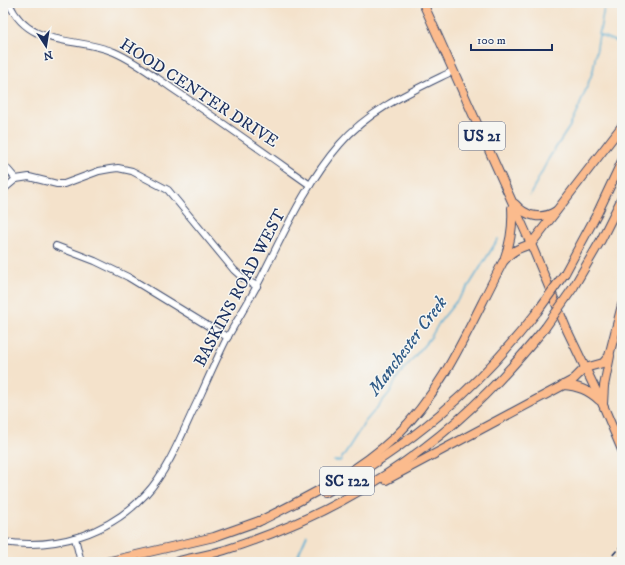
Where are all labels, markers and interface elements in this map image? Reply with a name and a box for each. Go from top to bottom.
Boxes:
north arrow [26,26,66,66]
scale bar [471,26,552,52]
street label: HOOD CENTER DRIVE [115,33,283,153]
text: 100 m [477,33,506,48]
text: N [42,47,54,63]
road number: US 21 [459,122,505,150]
street label: BASKINS ROAD WEST [189,205,291,371]
water label: Manchester Creek [362,292,453,401]
road number: SC 122 [320,467,374,495]

